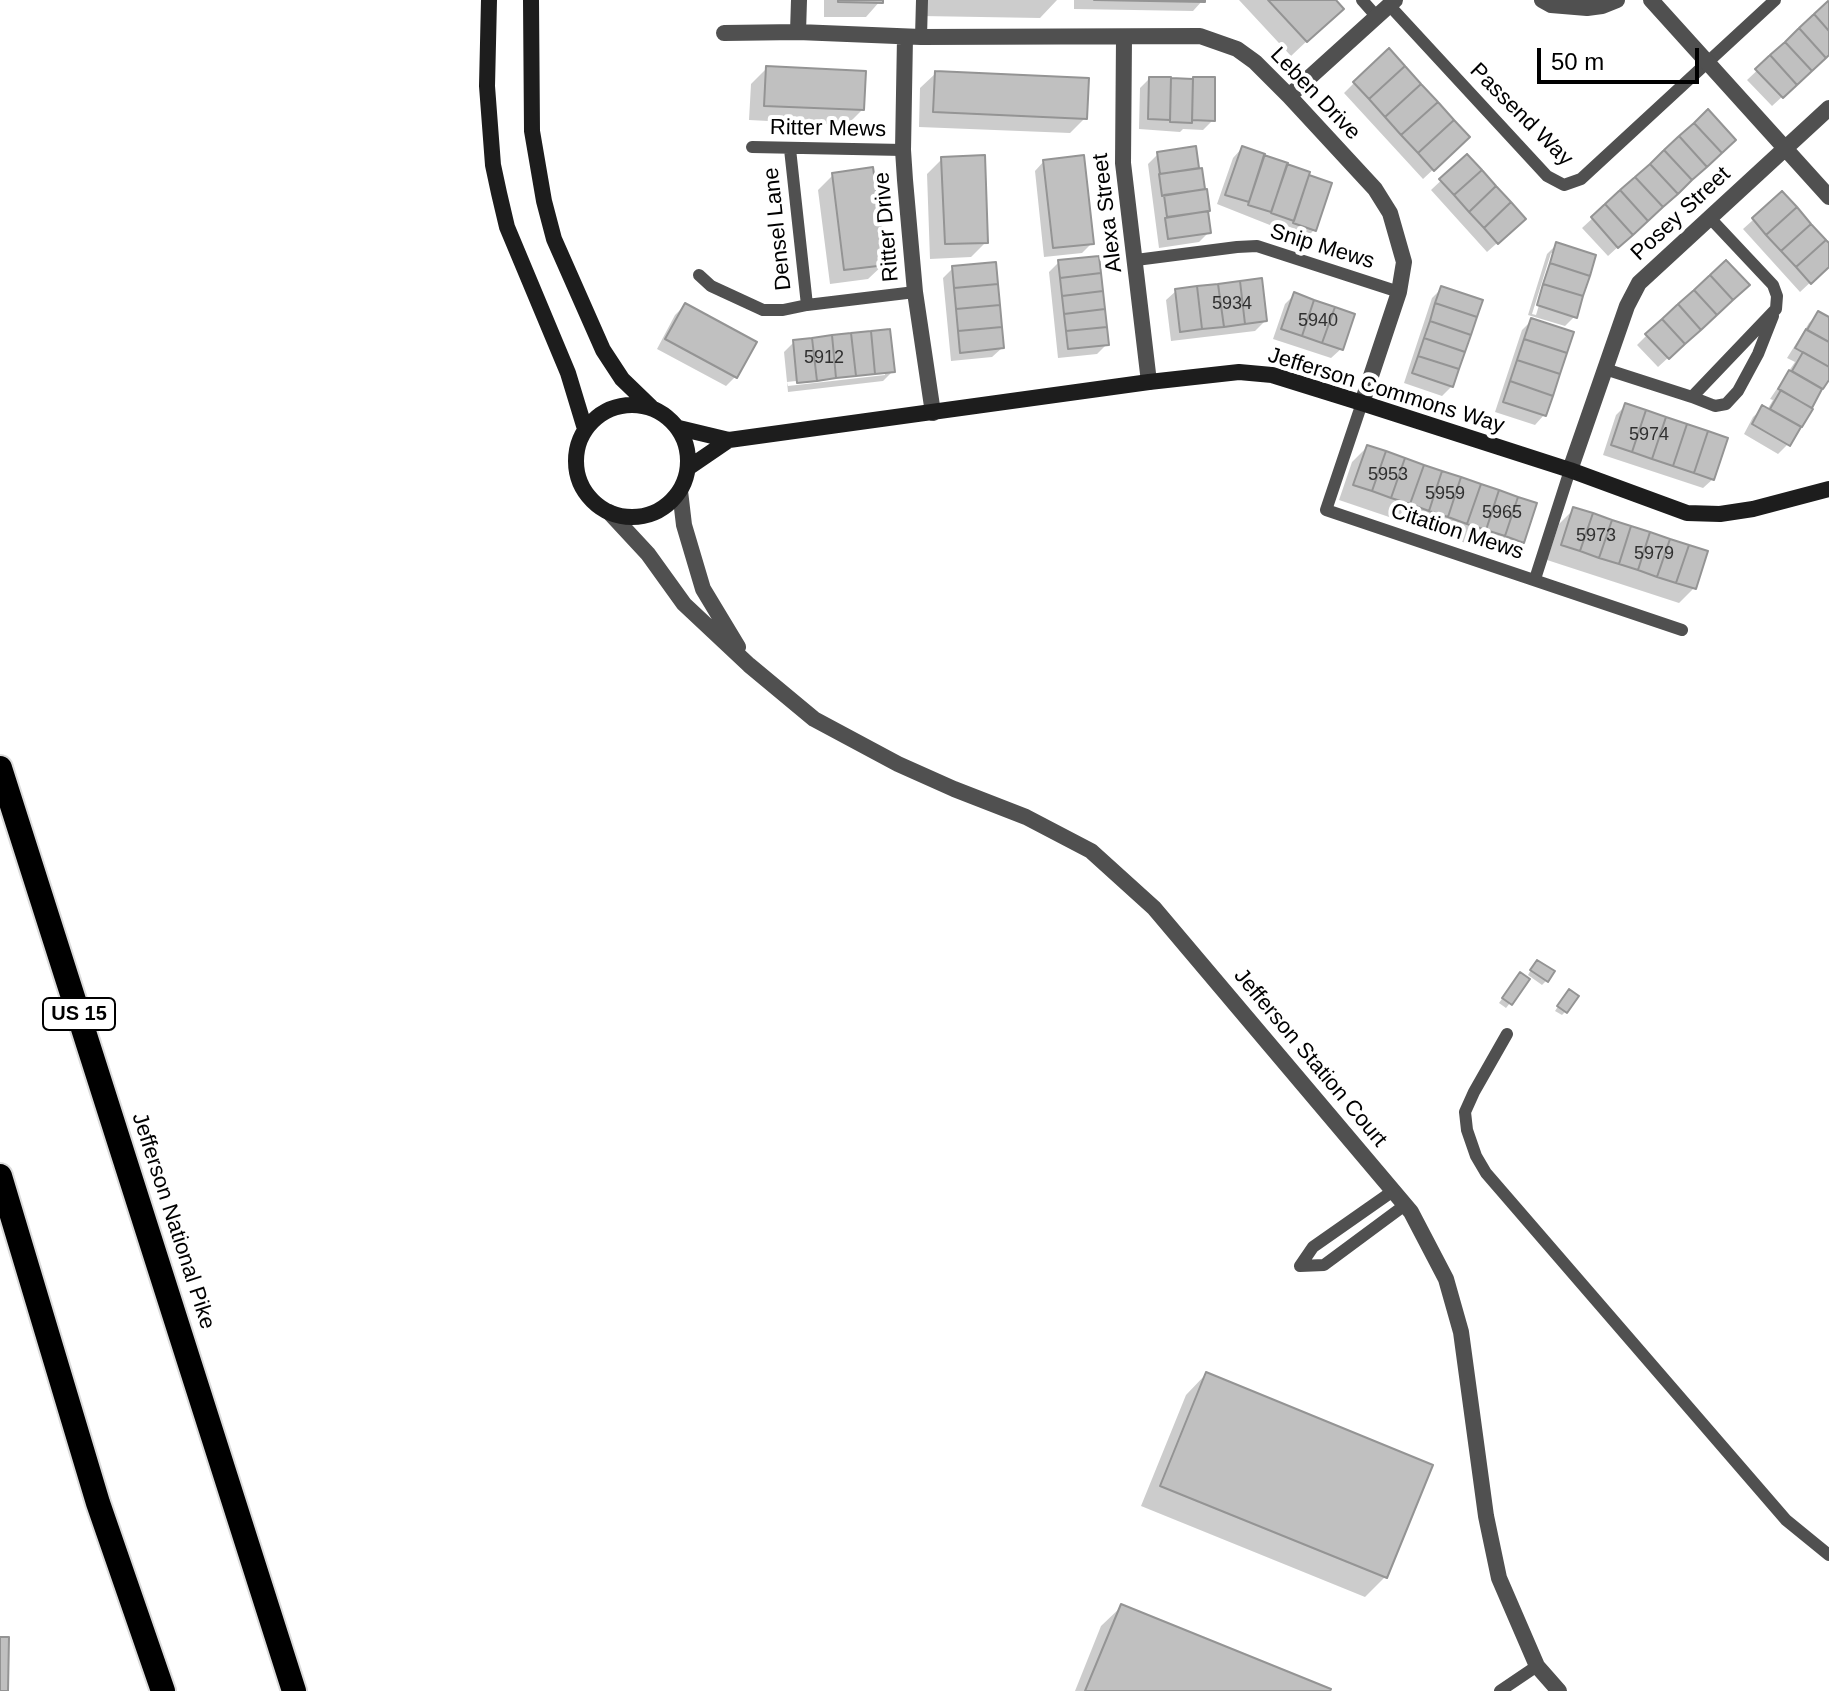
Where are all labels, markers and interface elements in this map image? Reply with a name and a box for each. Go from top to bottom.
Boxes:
scale bar [1541,32,1703,82]
street label: Leben Drive [1264,42,1366,146]
text: 50 m [1551,48,1604,75]
street label: Passend Way [1464,58,1578,172]
street label: Ritter Mews [770,115,886,143]
street label: Alexa Street [1088,152,1128,274]
street label: Posey Street [1626,161,1736,267]
street label: Densel Lane [758,166,798,292]
street label: Ritter Drive [869,171,905,283]
street label: Snip Mews [1267,219,1377,275]
house number: 5934 [1212,293,1252,315]
house number: 5940 [1298,310,1338,332]
street label: Jefferson Commons Way [1265,342,1507,440]
house number: 5912 [804,347,844,369]
house number: 5974 [1629,424,1669,446]
house number: 5953 [1368,464,1408,486]
house number: 5959 [1425,483,1465,505]
street label: Citation Mews [1387,498,1527,566]
house number: 5965 [1482,502,1522,524]
house number: 5973 [1576,525,1616,547]
house number: 5979 [1634,543,1674,565]
street label: Jefferson Station Court [1228,963,1392,1153]
road number: US 15 [43,998,115,1030]
street label: Jefferson National Pike [126,1110,220,1332]

